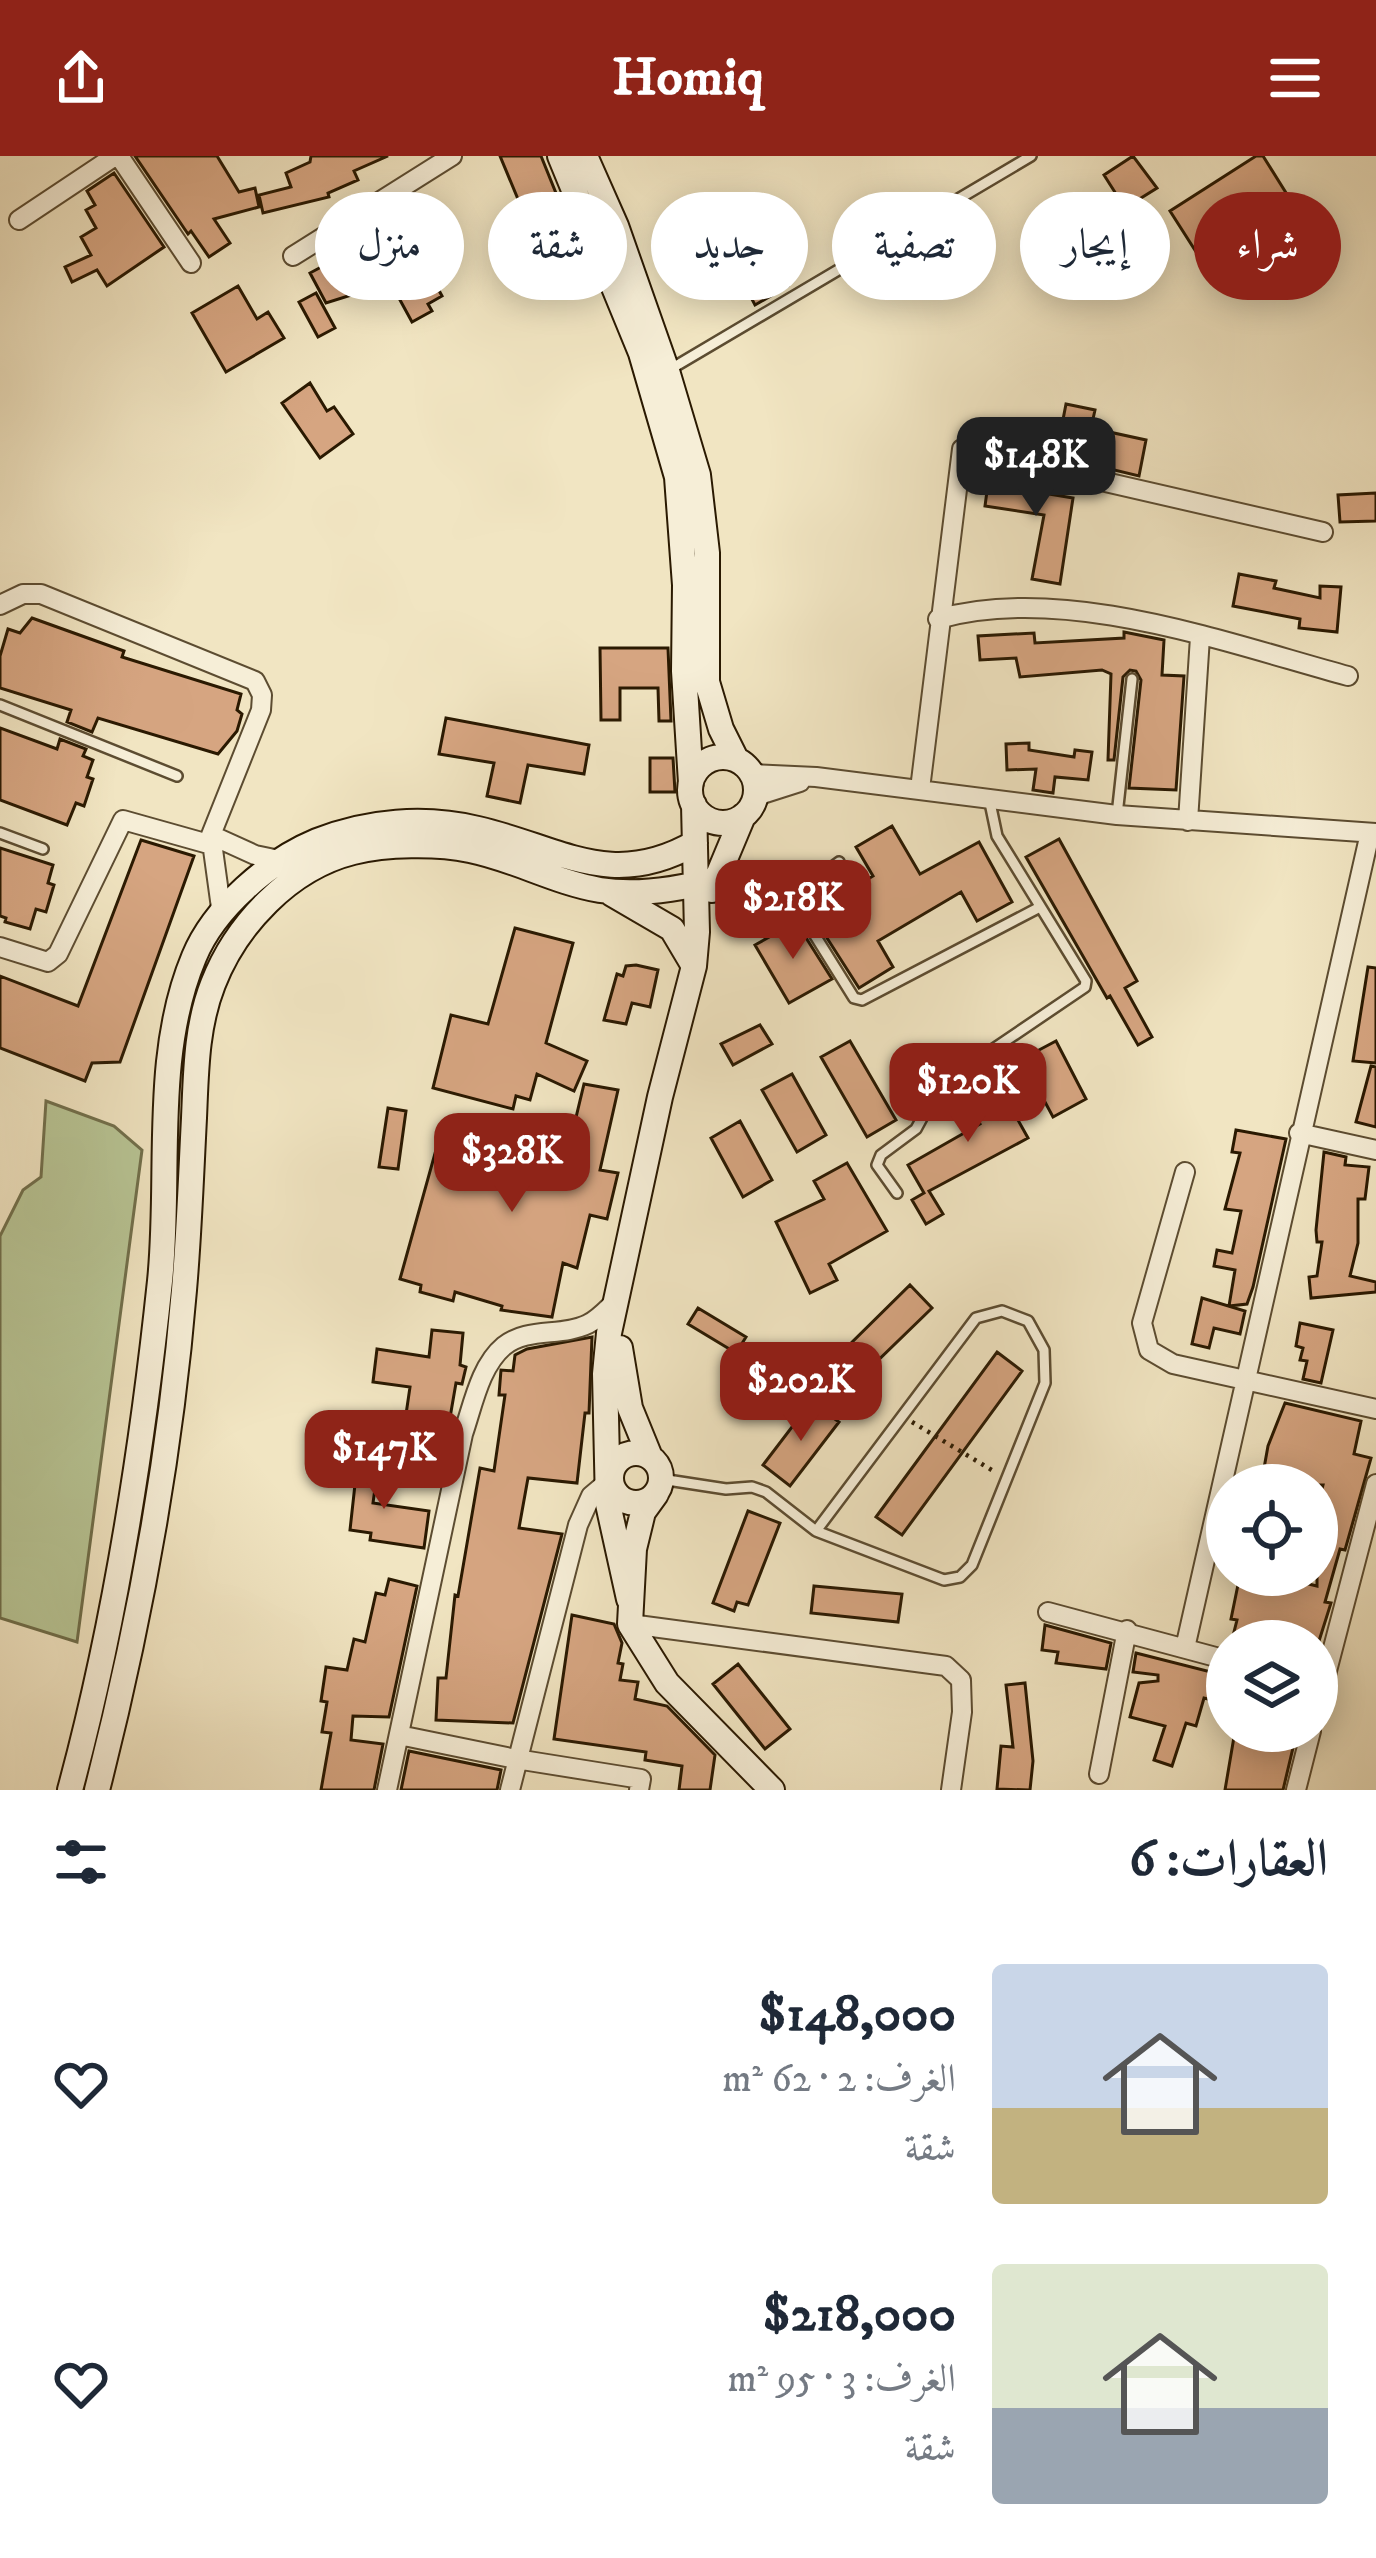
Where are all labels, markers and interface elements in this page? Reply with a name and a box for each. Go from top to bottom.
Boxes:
icon: share [48,45,114,111]
text: Homiq [612,45,764,112]
icon: menu [1262,45,1328,111]
chip: منزل [315,192,464,300]
chip: شقة [488,192,627,300]
chip: جديد [651,192,808,300]
chip: تصفية [832,192,996,300]
chip: إيجار [1020,192,1170,300]
chip: شراء [1194,192,1341,300]
pin: $148K [952,417,1120,519]
text: $148K [984,431,1088,480]
pin: $218K [709,860,877,962]
text: $218K [742,874,844,923]
pin: $120K [884,1043,1052,1145]
text: $120K [916,1057,1020,1106]
pin: $328K [428,1113,596,1215]
text: $328K [461,1127,563,1176]
pin: $202K [717,1342,885,1444]
text: $202K [747,1356,855,1405]
pin: $147K [300,1410,468,1512]
text: $147K [332,1424,436,1473]
map controls [1206,1464,1338,1752]
button: locate [1206,1464,1338,1596]
button: layers [1206,1620,1338,1752]
text: العقارات: 6 [1129,1828,1328,1892]
icon: filters [48,1829,114,1895]
text: $148,000 [758,1983,956,2047]
icon: home [1088,2012,1232,2156]
icon: heart [48,2051,114,2117]
text: الغرف: 2 · 62 m² [722,2055,956,2104]
text: شقة [904,2124,956,2173]
text: $218,000 [763,2283,956,2347]
icon: home [1088,2312,1232,2456]
icon: heart [48,2351,114,2417]
text: الغرف: 3 · 95 m² [728,2355,956,2404]
text: شقة [904,2424,956,2473]

